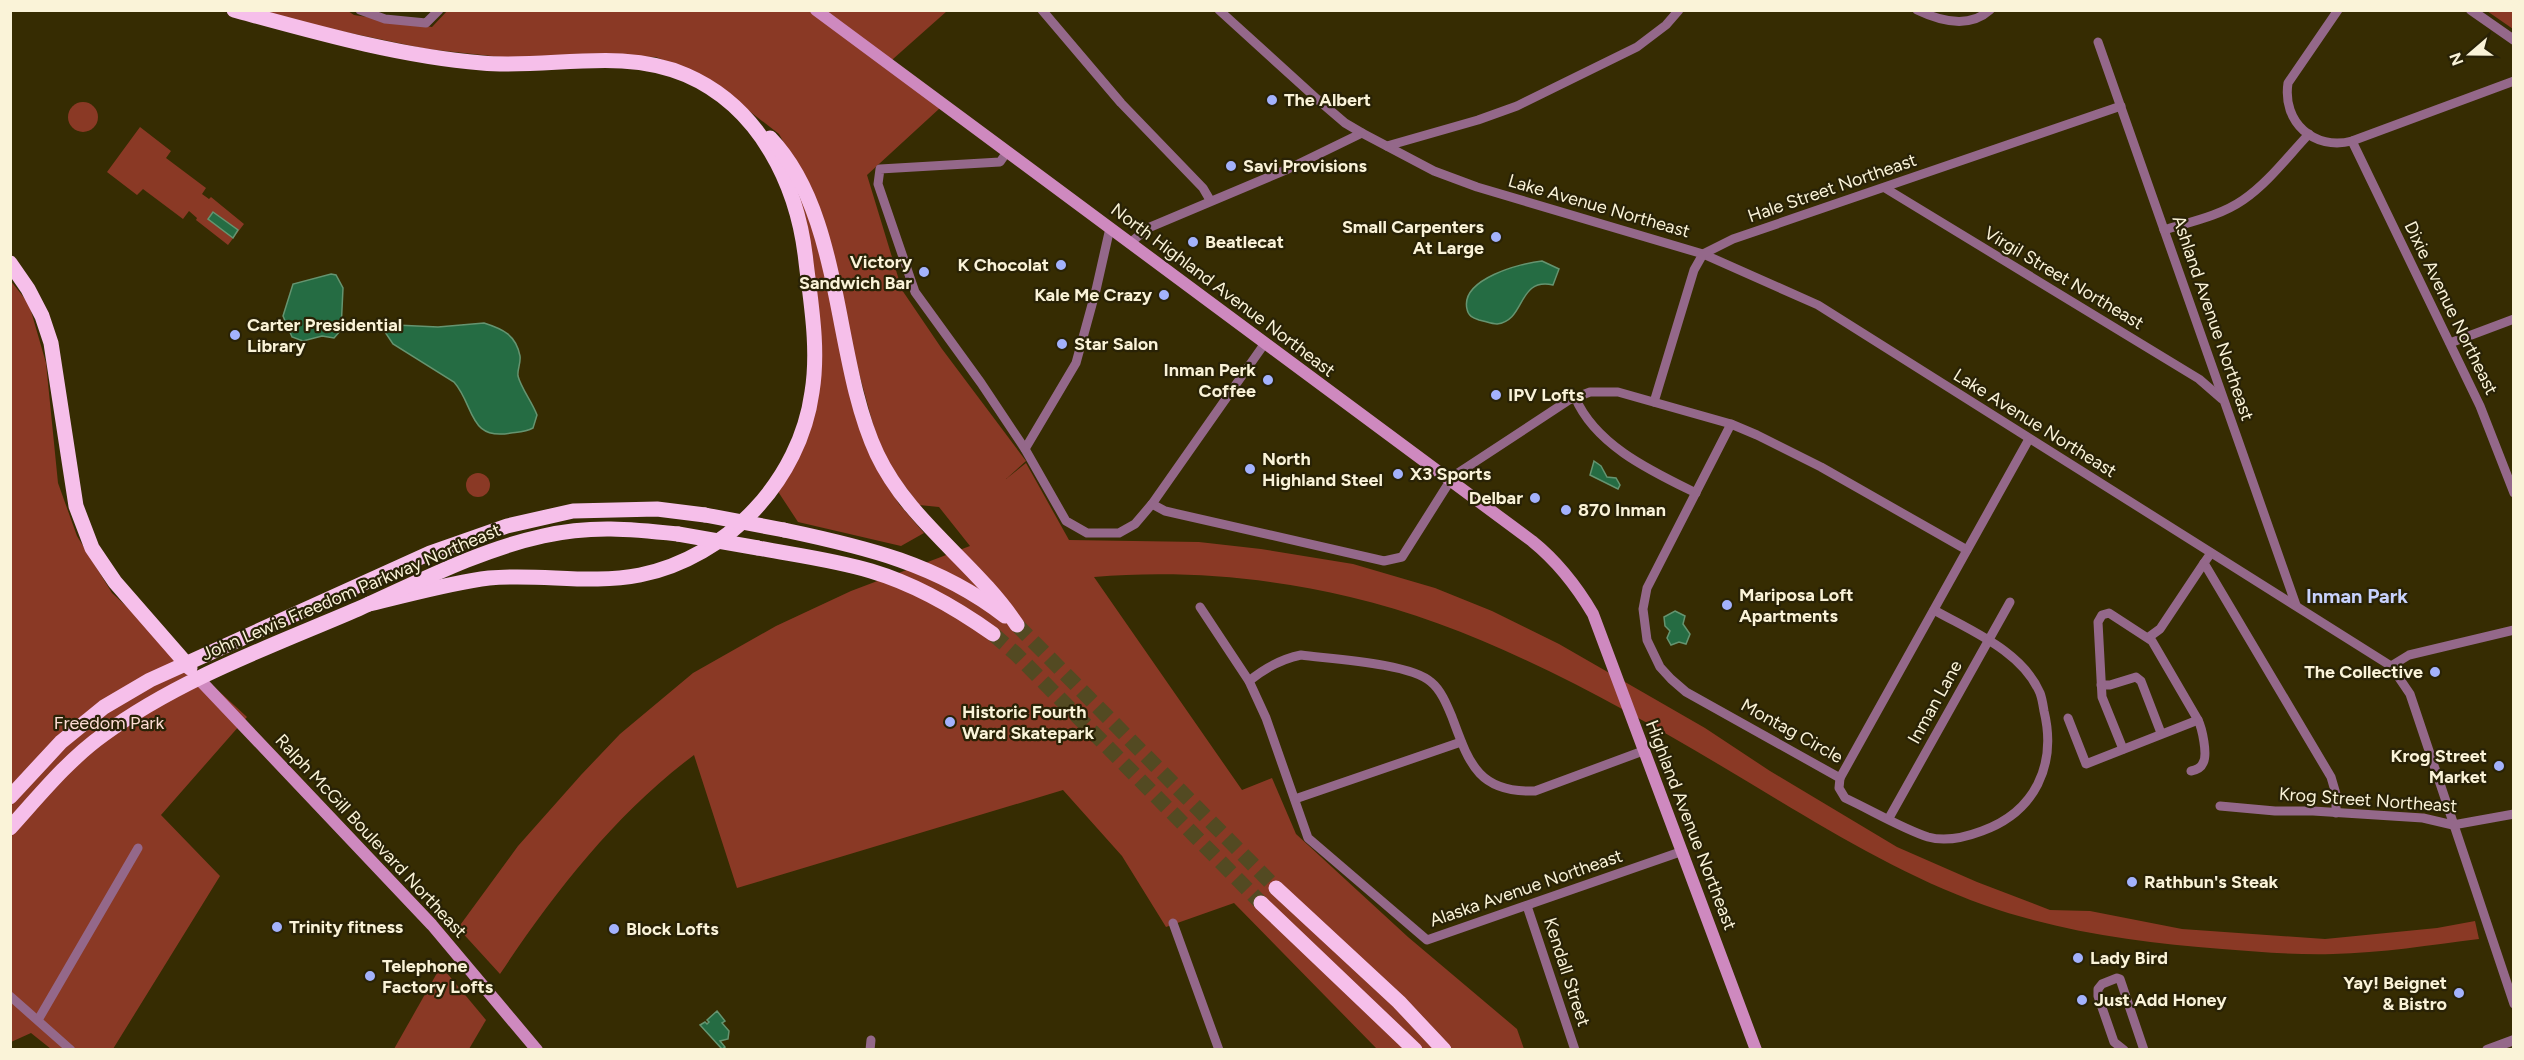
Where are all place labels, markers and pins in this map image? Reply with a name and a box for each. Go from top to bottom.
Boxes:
place label: The Albert [1284,89,1371,111]
marker: The Albert [1265,93,1279,107]
place label: Savi Provisions [1243,155,1367,177]
marker: Savi Provisions [1224,159,1238,173]
place label: Small Carpenters At Large [1342,216,1485,259]
marker: Small Carpenters At Large [1489,230,1503,244]
place label: Beatlecat [1205,231,1284,253]
marker: Beatlecat [1186,235,1200,249]
place label: Victory Sandwich Bar [799,251,913,294]
place label: K Chocolat [957,254,1049,276]
marker: K Chocolat [1054,258,1068,272]
marker: Victory Sandwich Bar [917,265,931,279]
place label: Kale Me Crazy [1034,284,1153,306]
marker: Kale Me Crazy [1157,288,1171,302]
place label: Carter Presidential Library [247,314,402,357]
marker: Carter Presidential Library [228,328,242,342]
place label: Star Salon [1074,333,1158,355]
marker: Star Salon [1055,337,1069,351]
place label: Inman Perk Coffee [1164,359,1256,402]
marker: Inman Perk Coffee [1261,373,1275,387]
place label: IPV Lofts [1508,384,1585,406]
marker: IPV Lofts [1489,388,1503,402]
place label: North Highland Steel [1262,448,1383,491]
marker: North Highland Steel [1243,462,1257,476]
place label: X3 Sports [1410,463,1492,485]
marker: X3 Sports [1391,467,1405,481]
place label: Delbar [1469,487,1523,509]
marker: Delbar [1528,491,1542,505]
place label: 870 Inman [1578,499,1666,521]
marker: 870 Inman [1559,503,1573,517]
place label: Mariposa Loft Apartments [1739,584,1854,627]
marker: Mariposa Loft Apartments [1720,598,1734,612]
place label: The Collective [2304,661,2423,683]
marker: The Collective [2428,665,2442,679]
place label: Historic Fourth Ward Skatepark [962,701,1094,744]
marker: Historic Fourth Ward Skatepark [943,715,957,729]
place label: Krog Street Market [2391,745,2487,788]
marker: Krog Street Market [2492,759,2506,773]
place label: Rathbun's Steak [2144,871,2279,893]
marker: Rathbun's Steak [2125,875,2139,889]
place label: Trinity fitness [289,916,404,938]
place label: Block Lofts [626,918,719,940]
marker: Trinity fitness [270,920,284,934]
marker: Block Lofts [607,922,621,936]
place label: Lady Bird [2090,947,2168,969]
marker: Lady Bird [2071,951,2085,965]
place label: Telephone Factory Lofts [382,955,494,998]
marker: Telephone Factory Lofts [363,969,377,983]
place label: Yay! Beignet & Bistro [2343,972,2447,1015]
marker: Yay! Beignet & Bistro [2452,986,2466,1000]
place label: Just Add Honey [2094,989,2227,1011]
marker: Just Add Honey [2075,993,2089,1007]

